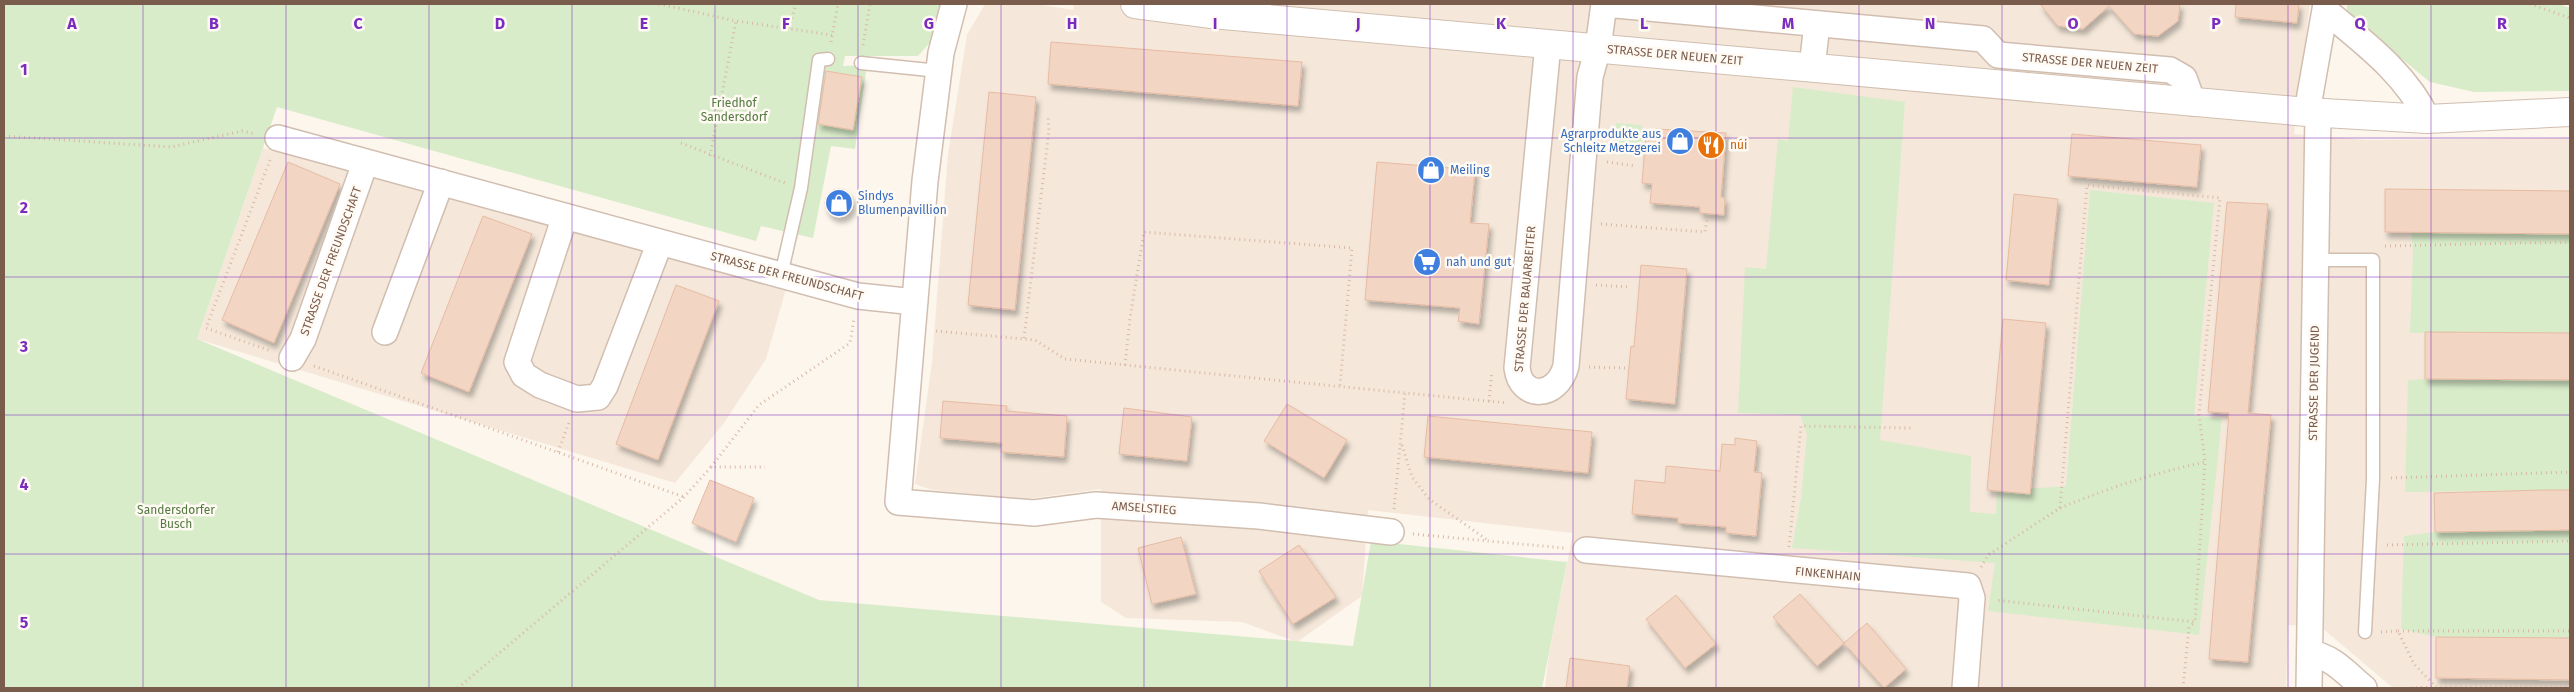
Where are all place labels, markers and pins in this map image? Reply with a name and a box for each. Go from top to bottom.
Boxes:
shop icon: Agrarprodukte aus Schleitz Metzgerei [1665,126,1695,156]
place label: Agrarprodukte aus Schleitz Metzgerei [1561,127,1661,155]
restaurant icon: núi [1696,130,1726,160]
place label: núi [1730,138,1747,152]
shop icon: Meiling [1416,155,1446,185]
place label: Meiling [1450,163,1490,177]
shop icon: Sindys Blumenpavillion [824,188,854,218]
place label: Sindys Blumenpavillion [858,189,947,217]
supermarket icon: nah und gut [1412,247,1442,277]
place label: nah und gut [1446,255,1512,269]

